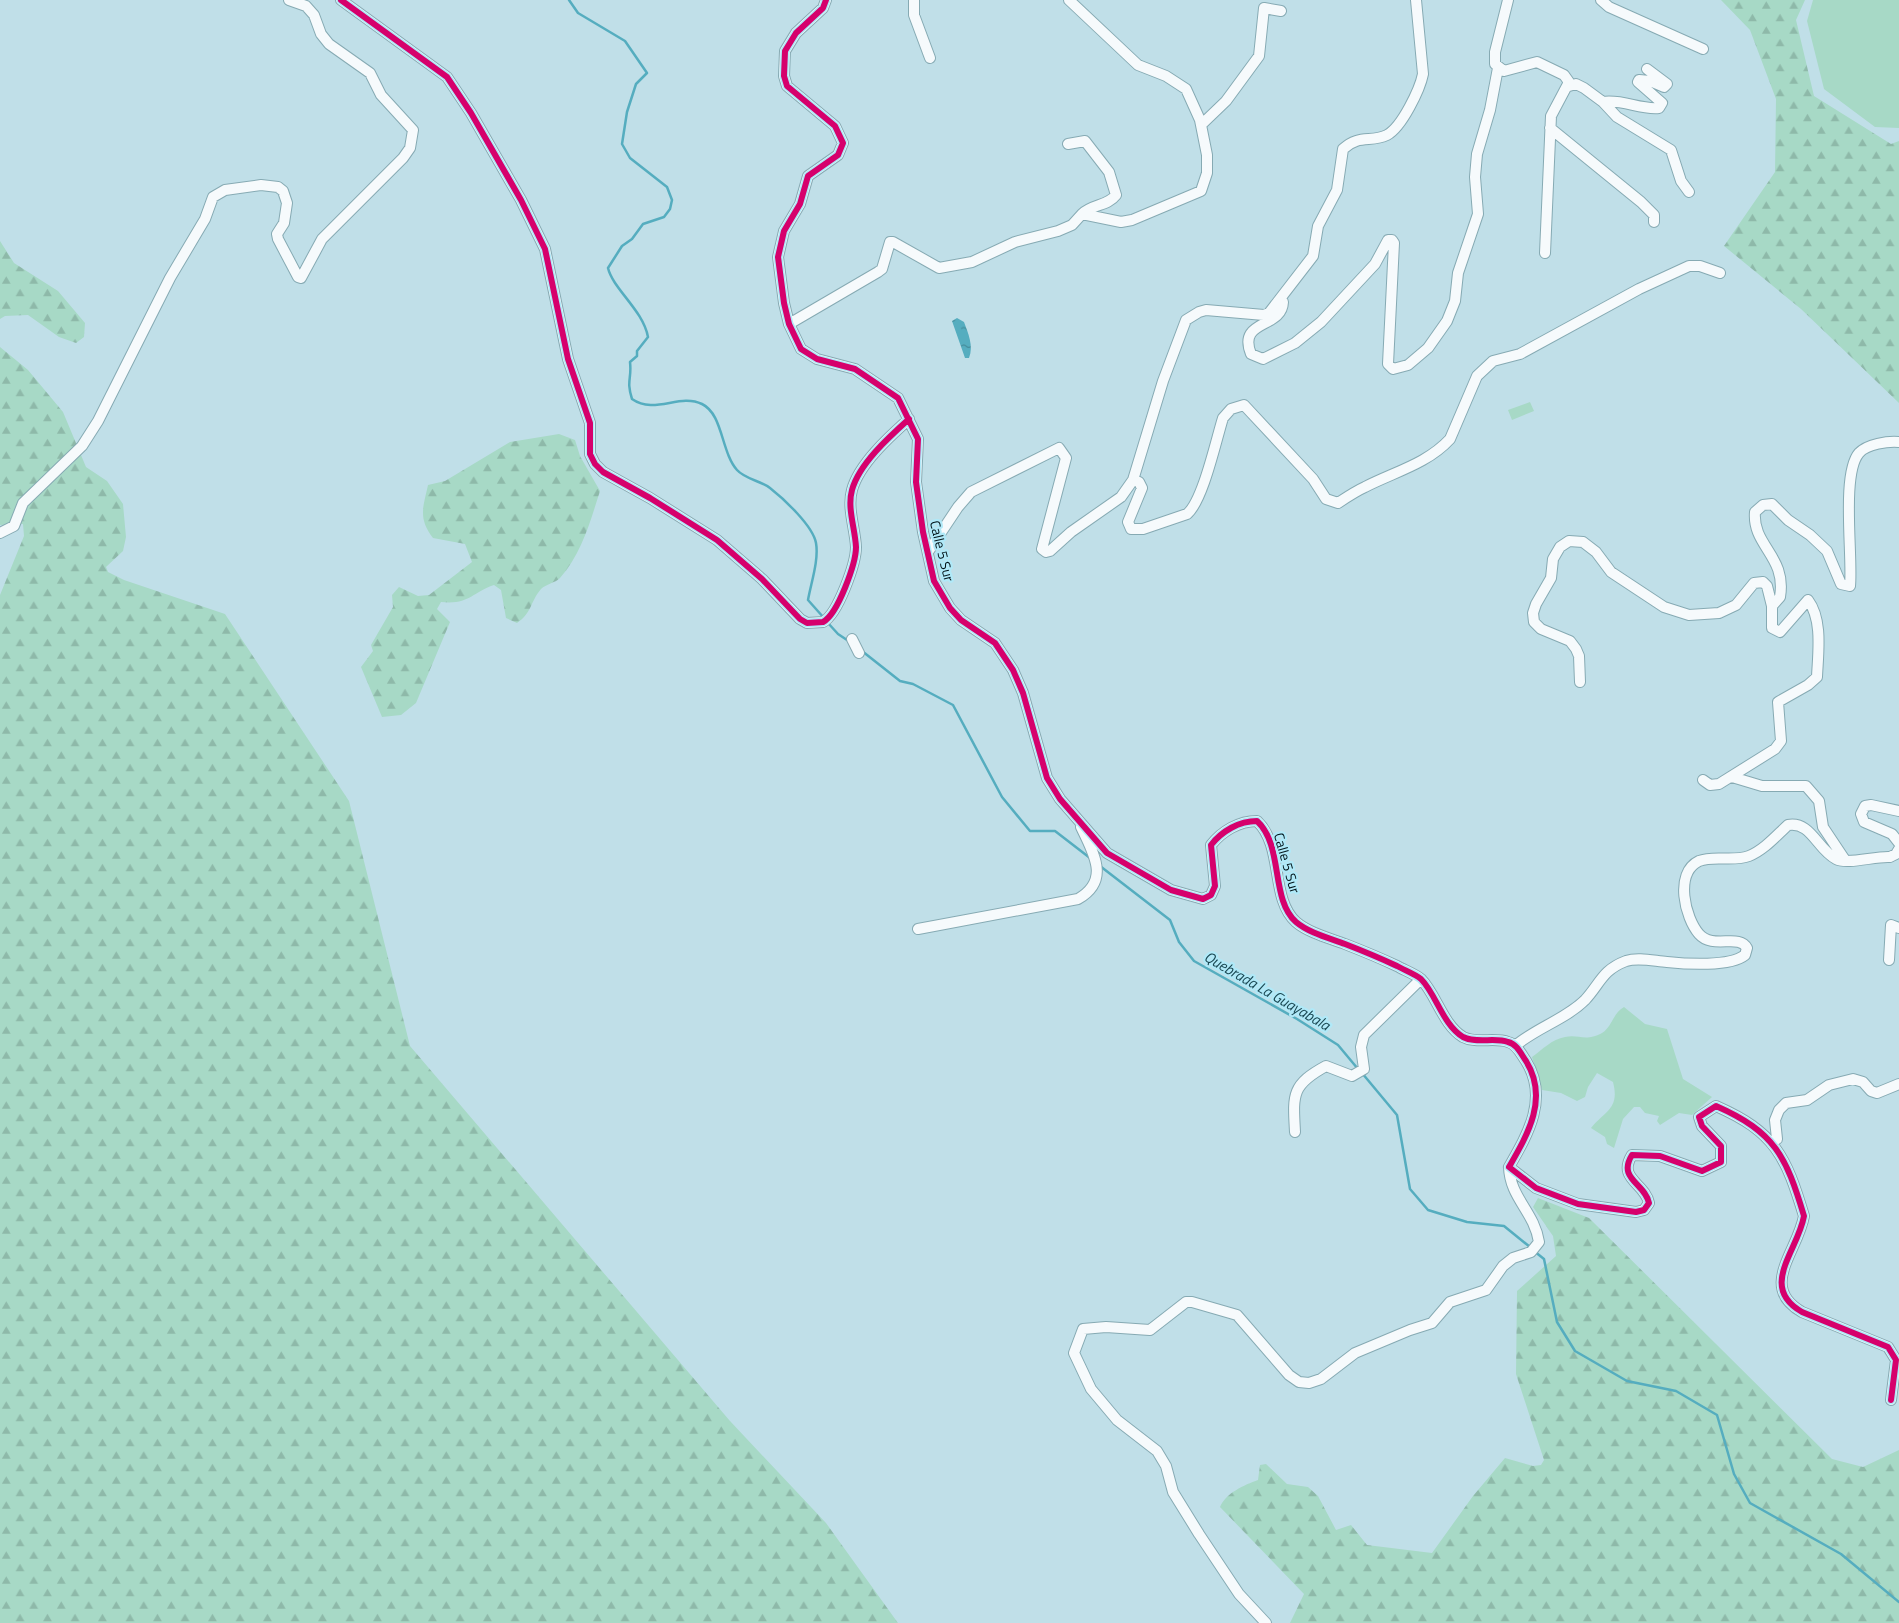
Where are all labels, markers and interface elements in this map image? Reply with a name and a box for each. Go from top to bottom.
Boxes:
street label: Calle 5 Sur [925,518,960,584]
street label: Calle 5 Sur [1269,830,1306,896]
water label: Quebrada La Guayabala [1200,945,1336,1037]

